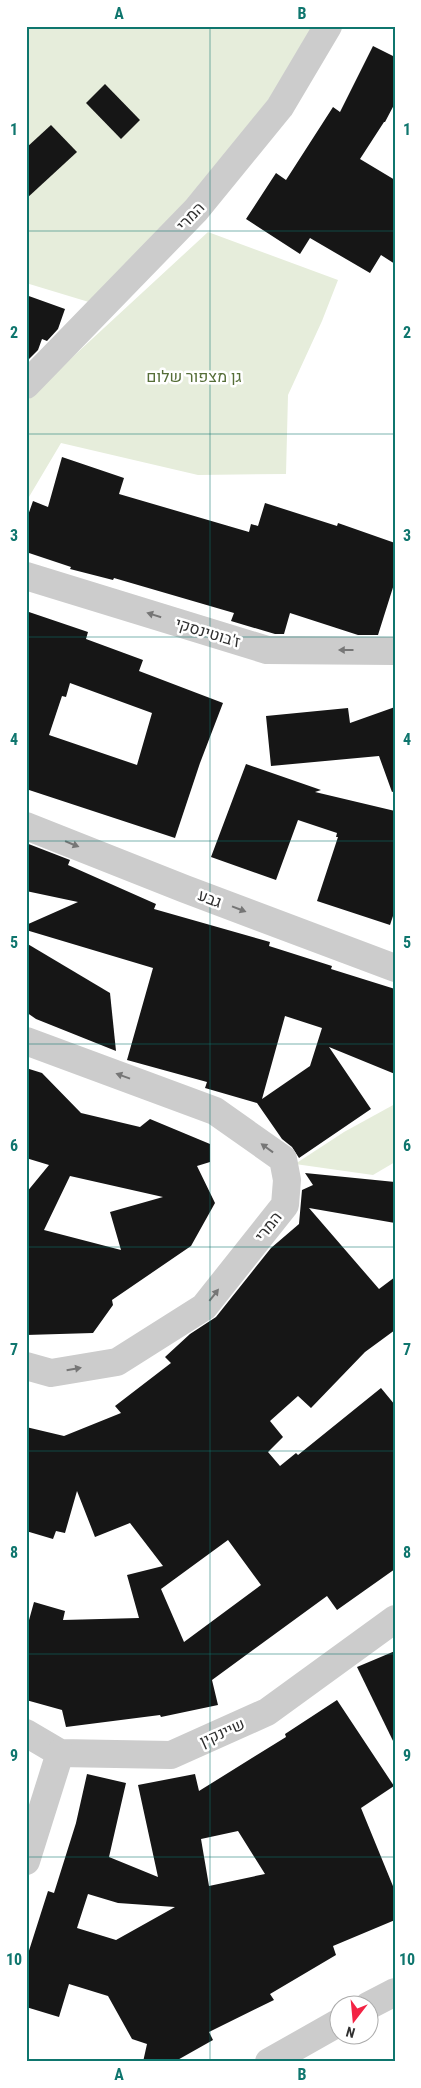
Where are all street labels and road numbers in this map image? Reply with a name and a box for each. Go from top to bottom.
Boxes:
street label: המרי [172,198,208,235]
street label: ז'בוטינסקי [173,614,243,651]
street label: גבע [195,885,224,912]
street label: המרי [251,1208,286,1245]
street label: שיינקין [197,1714,248,1751]

